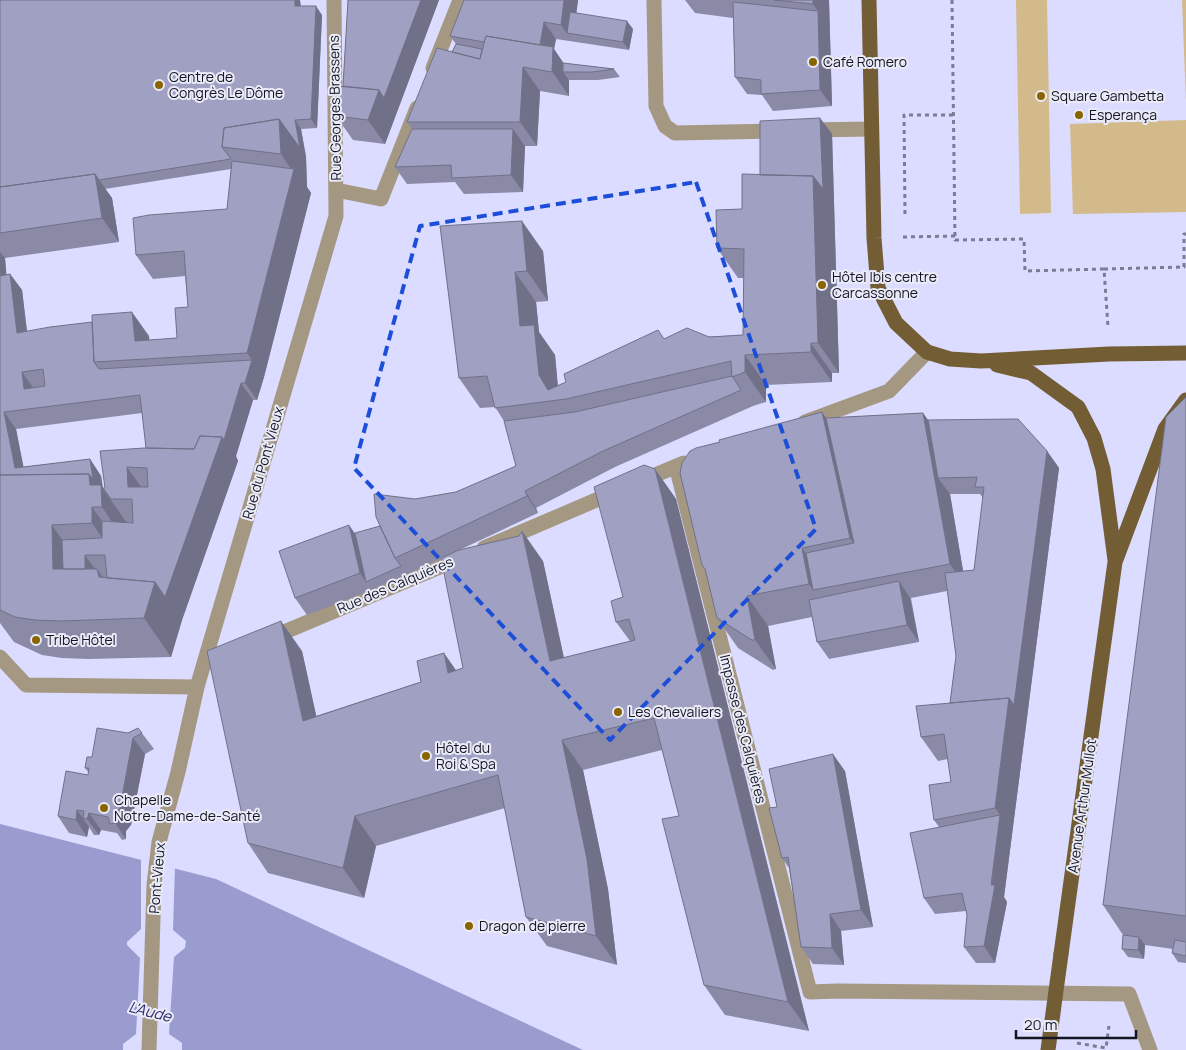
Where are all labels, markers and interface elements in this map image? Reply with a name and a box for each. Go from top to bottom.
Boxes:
street label: Rue Georges Brassens [324,35,345,181]
place label: Café Romero [823,52,907,71]
marker: Café Romero [807,56,819,68]
place label: Centre de Congrès Le Dôme [169,67,283,102]
marker: Centre de Congrès Le Dôme [153,79,165,91]
place label: Square Gambetta [1051,86,1164,105]
marker: Square Gambetta [1035,90,1047,102]
place label: Esperança [1089,105,1157,124]
marker: Esperança [1073,109,1085,121]
place label: Hôtel Ibis centre Carcassonne [832,267,937,302]
marker: Hôtel Ibis centre Carcassonne [816,279,828,291]
street label: Rue du Pont Vieux [237,404,288,521]
street label: Rue des Calquières [334,552,456,618]
place label: Tribe Hôtel [46,630,116,649]
marker: Tribe Hôtel [30,634,42,646]
street label: Impasse des Calquières [716,652,771,805]
place label: Les Chevaliers [628,702,721,721]
marker: Les Chevaliers [612,706,624,718]
street label: Avenue Arthur Mullot [1063,737,1100,874]
place label: Hôtel du Roi & Spa [436,738,496,773]
marker: Hôtel du Roi & Spa [420,750,432,762]
place label: Chapelle Notre-Dame-de-Santé [114,790,260,825]
marker: Chapelle Notre-Dame-de-Santé [98,802,110,814]
street label: Pont-Vieux [144,841,169,914]
place label: Dragon de pierre [479,916,586,935]
marker: Dragon de pierre [463,920,475,932]
water label: L'Aude [127,996,175,1027]
scale bar [1016,1008,1136,1040]
text: 20 m [1024,1014,1057,1035]

